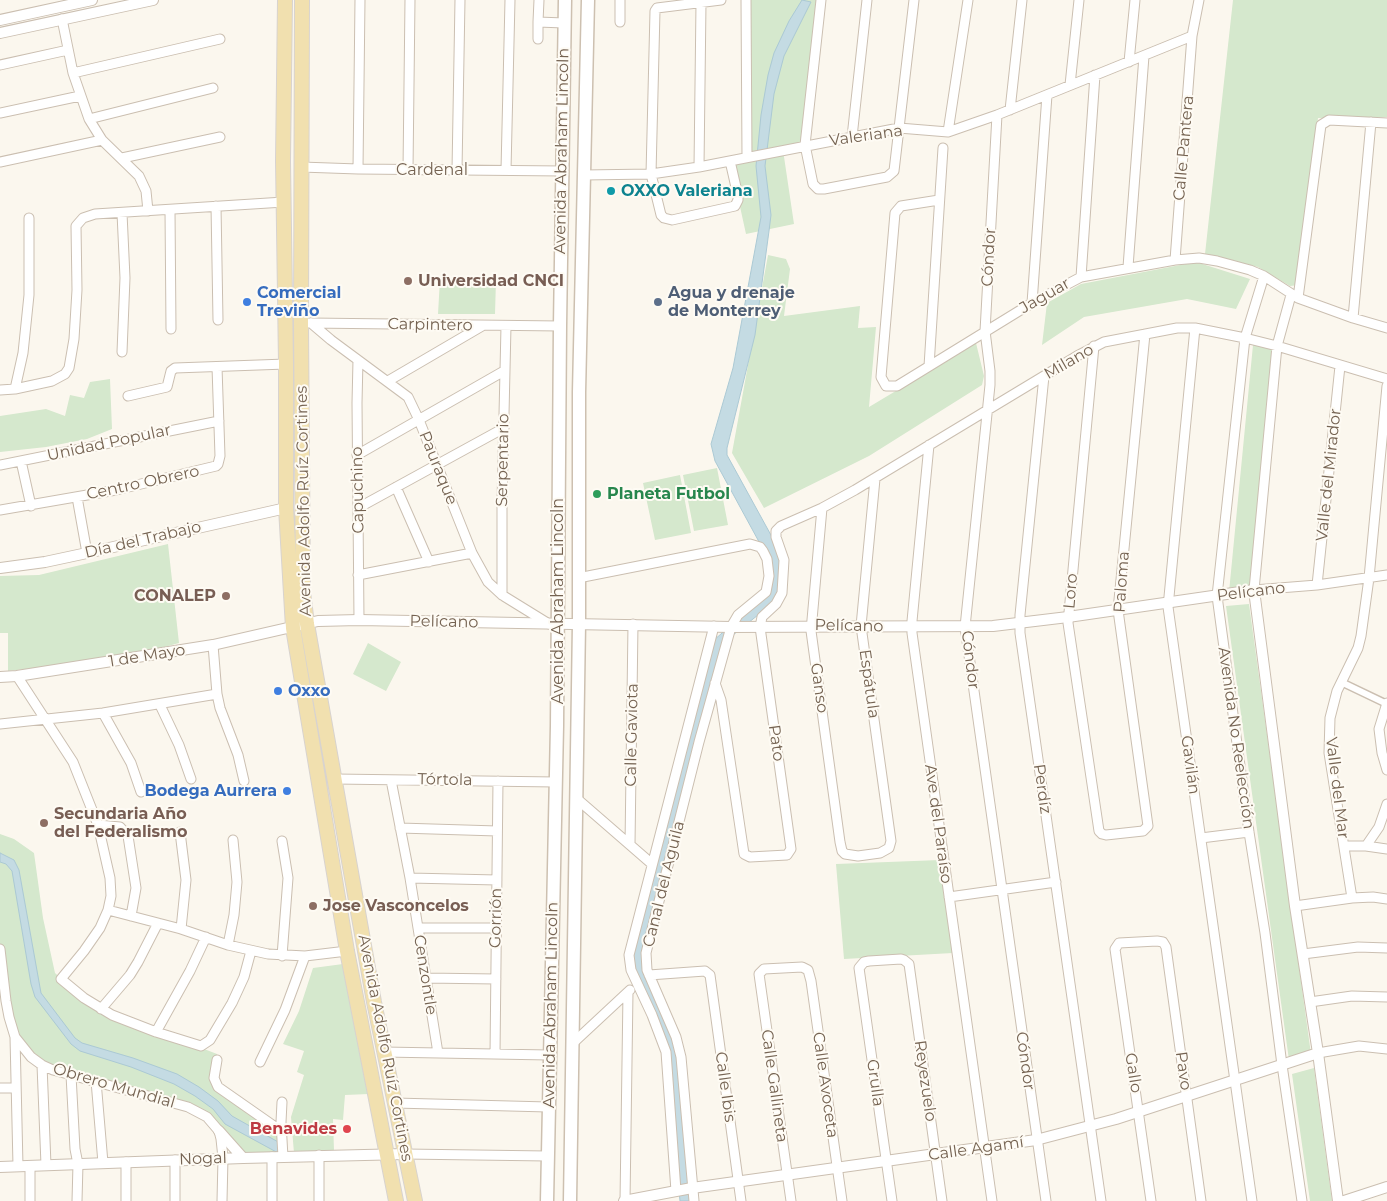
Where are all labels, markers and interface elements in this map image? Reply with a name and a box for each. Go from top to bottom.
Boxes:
street label: Avenida Abraham Lincoln [551,48,573,254]
street label: Calle Pantera [1170,95,1198,201]
street label: Valeriana [828,121,904,151]
street label: Cardenal [396,160,468,180]
place label: OXXO Valeriana [621,181,753,201]
marker: OXXO Valeriana [605,185,617,197]
street label: Cóndor [978,227,1000,287]
place label: Universidad CNCI [418,271,564,291]
street label: Jaguar [1016,274,1074,318]
marker: Universidad CNCI [402,275,414,287]
place label: Comercial Treviño [257,283,341,321]
place label: Agua y drenaje de Monterrey [668,283,795,321]
marker: Comercial Treviño [241,296,253,308]
marker: Agua y drenaje de Monterrey [652,296,664,308]
street label: Carpintero [387,315,473,335]
street label: Milano [1041,340,1097,384]
street label: Avenida Adolfo Ruíz Cortines [292,386,316,616]
street label: Valle del Mirador [1312,408,1346,542]
street label: Serpentario [493,413,513,507]
street label: Unidad Popular [45,420,173,466]
street label: Pauraque [415,428,461,508]
street label: Capuchino [348,446,368,534]
street label: Centro Obrero [85,462,201,504]
place label: Planeta Futbol [607,484,730,504]
marker: Planeta Futbol [591,488,603,500]
street label: Avenida Abraham Lincoln [548,498,568,704]
street label: Día del Trabajo [83,517,203,563]
street label: Paloma [1110,551,1134,613]
street label: Loro [1060,572,1082,610]
street label: Pelícano [1216,578,1286,606]
place label: CONALEP [134,586,216,606]
marker: CONALEP [220,590,232,602]
street label: Pelícano [409,612,479,632]
street label: Pelícano [814,616,884,636]
street label: Cóndor [957,629,983,691]
street label: 1 de Mayo [107,640,187,672]
street label: Avenida No Reelección [1214,646,1258,830]
street label: Espátula [855,648,883,720]
street label: Ganso [806,662,832,714]
place label: Oxxo [288,681,331,701]
street label: Calle Gaviota [621,683,643,787]
marker: Oxxo [272,685,284,697]
street label: Pato [764,723,788,763]
street label: Gavilán [1176,734,1204,796]
street label: Valle del Mar [1321,736,1353,840]
street label: Ave del Paraíso [920,763,956,885]
street label: Perdíz [1029,763,1055,815]
street label: Tórtola [417,770,473,790]
place label: Bodega Aurrera [145,781,277,801]
marker: Bodega Aurrera [281,785,293,797]
place label: Secundaria Año del Federalismo [54,804,187,842]
marker: Secundaria Año del Federalismo [38,817,50,829]
street label: Canal del Aguila [639,819,689,949]
street label: Gorrión [486,888,506,948]
place label: Jose Vasconcelos [323,896,469,916]
marker: Jose Vasconcelos [307,900,319,912]
street label: Avenida Abraham Lincoln [540,902,562,1108]
street label: Avenida Adolfo Ruíz Cortines [354,933,416,1163]
street label: Cenzontle [409,934,441,1016]
street label: Calle Gallineta [757,1028,791,1144]
street label: Cóndor [1011,1030,1039,1092]
street label: Calle Avoceta [808,1031,842,1139]
street label: Reyezuelo [910,1039,940,1123]
street label: Pavo [1171,1050,1195,1092]
street label: Calle Ibis [711,1051,739,1123]
street label: Gallo [1120,1052,1146,1094]
street label: Grulla [862,1058,888,1108]
street label: Obrero Mundial [51,1059,177,1113]
place label: Benavides [250,1119,337,1139]
marker: Benavides [341,1123,353,1135]
street label: Calle Agamí [927,1133,1025,1165]
street label: Nogal [179,1149,227,1169]

